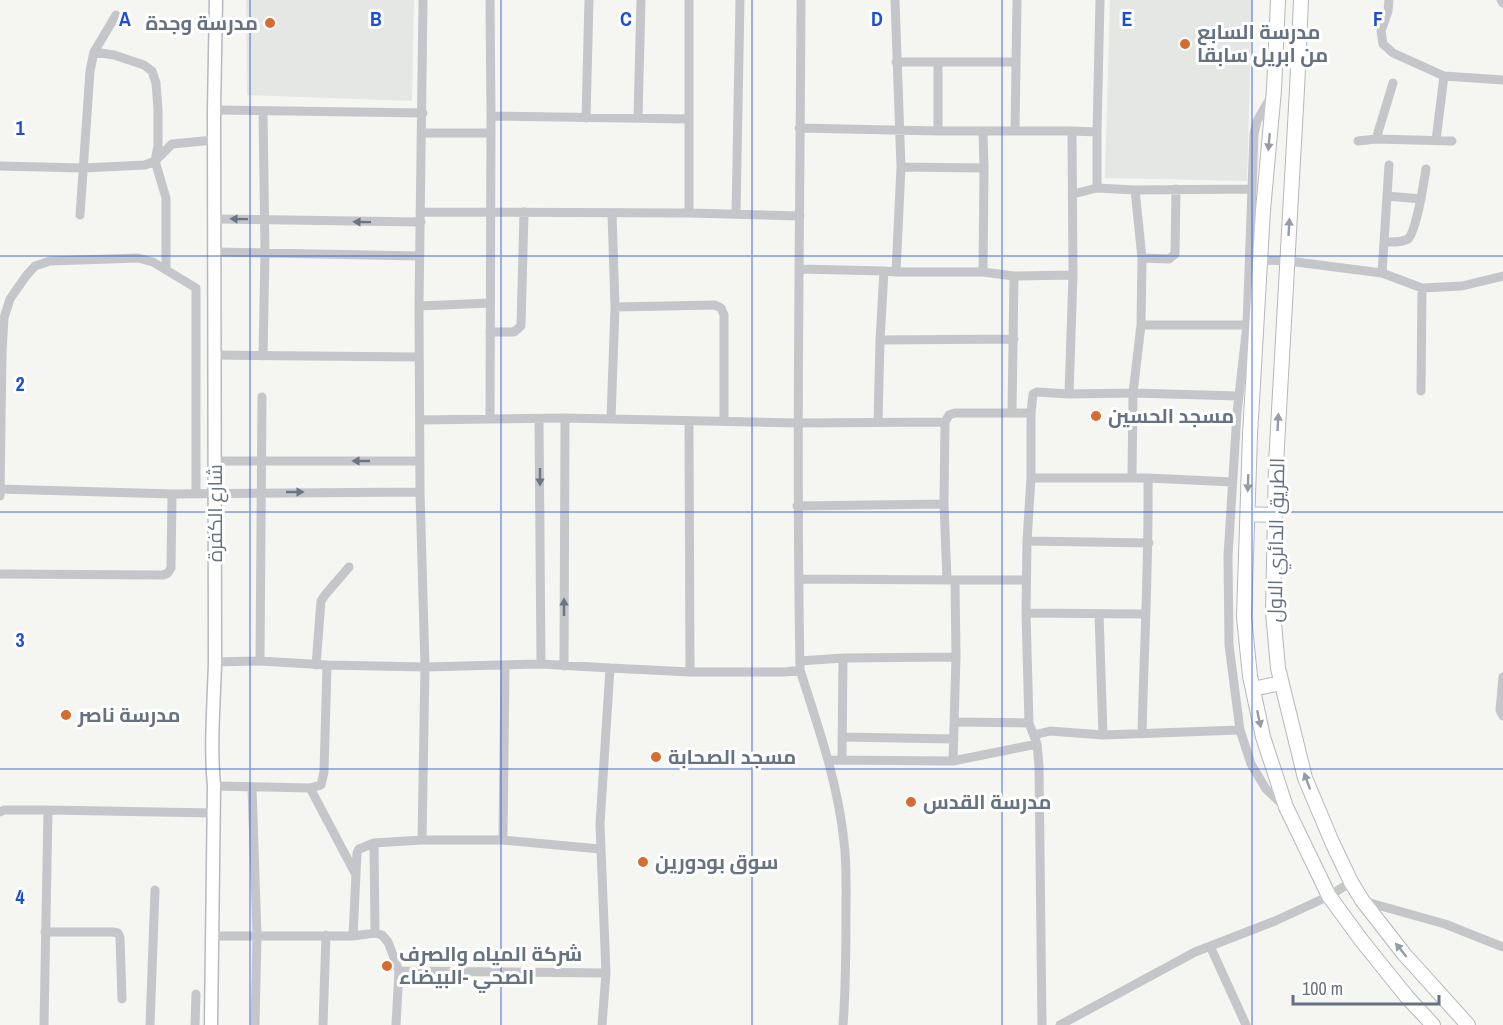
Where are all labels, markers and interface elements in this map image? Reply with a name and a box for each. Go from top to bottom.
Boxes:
text: A [119,5,131,32]
text: B [370,5,382,32]
text: C [620,5,632,32]
text: D [871,5,883,32]
text: E [1122,5,1133,32]
text: F [1373,5,1383,32]
place label: مدرسة وجدة [145,9,258,36]
marker: مدرسة وجدة [263,16,277,30]
place label: مدرسة السابع من ابريل سابقا [1197,18,1328,68]
marker: مدرسة السابع من ابريل سابقا [1178,37,1192,51]
text: 1 [15,114,25,141]
one-way arrow [1264,133,1274,152]
one-way arrow [230,215,249,224]
one-way arrow [353,217,372,226]
one-way arrow [1285,218,1294,237]
text: 2 [15,370,25,397]
place label: مسجد الحسين [1108,402,1234,429]
marker: مسجد الحسين [1089,409,1103,423]
one-way arrow [1274,413,1283,432]
one-way arrow [351,456,370,466]
street label: الطريق الدائري الاول [1261,458,1293,623]
street label: شارع الكفرة [201,464,229,562]
one-way arrow [535,468,545,487]
one-way arrow [1244,474,1253,493]
one-way arrow [285,487,304,497]
one-way arrow [559,598,569,617]
text: 3 [15,626,25,653]
place label: مدرسة ناصر [77,701,181,728]
marker: مدرسة ناصر [59,708,73,722]
one-way arrow [1255,710,1264,729]
place label: مسجد الصحابة [668,743,796,770]
marker: مسجد الصحابة [649,750,663,764]
one-way arrow [1301,772,1311,790]
place label: مدرسة القدس [923,788,1051,815]
marker: مدرسة القدس [904,795,918,809]
place label: سوق بودورين [655,848,778,875]
marker: سوق بودورين [636,855,650,869]
text: 4 [15,883,25,910]
place label: شركة المياه والصرف الصحي -البيضاء [399,940,582,993]
one-way arrow [1395,943,1408,958]
marker: شركة المياه والصرف الصحي -البيضاء [380,959,394,973]
scale bar [1293,968,1438,1006]
text: 100 m [1302,976,1343,1001]

